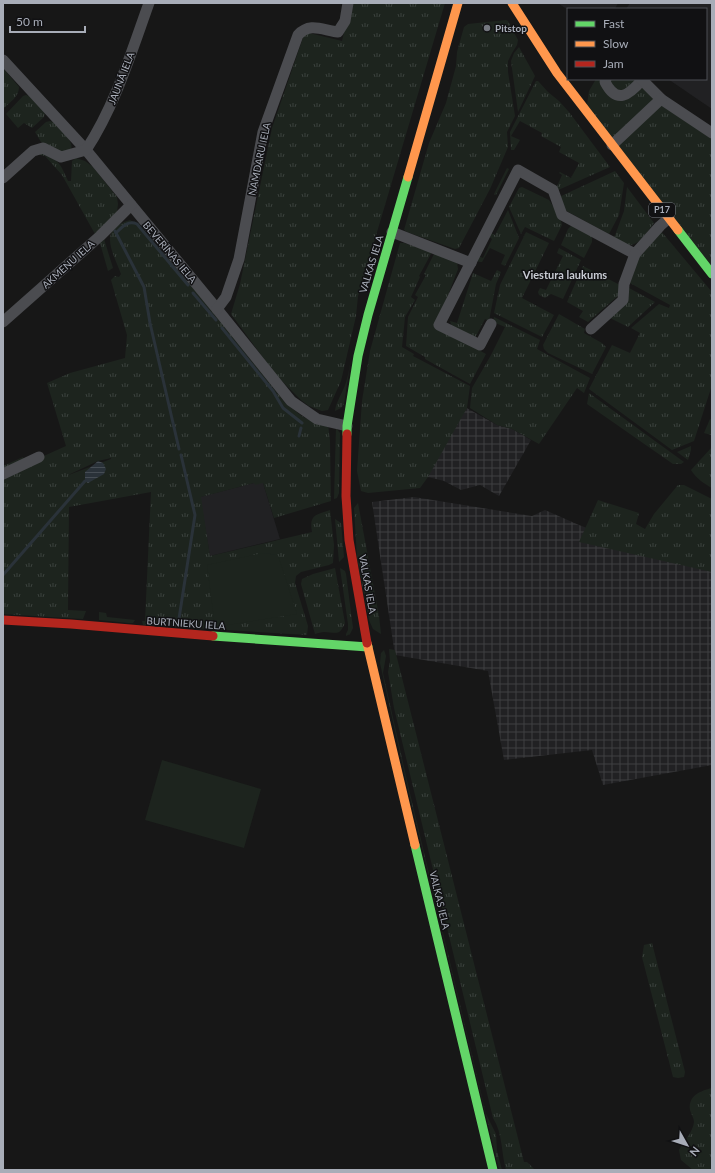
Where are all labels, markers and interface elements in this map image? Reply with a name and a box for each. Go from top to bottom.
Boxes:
scale bar [10,8,85,34]
legend [567,8,707,80]
text: 50 m [16,14,43,29]
text: Fast [603,16,625,31]
place label: Pitstop [495,22,527,34]
marker: Pitstop [482,23,492,33]
text: Slow [603,36,629,51]
street label: JAUNĀ IELA [106,50,137,106]
text: Jam [603,56,624,71]
street label: NAMDARU IELA [245,121,273,197]
road number: P17 [649,203,675,217]
street label: BEVERĪNAS IELA [141,219,199,285]
street label: VALKAS IELA [356,233,386,294]
street label: AKMEŅU IELA [39,237,97,291]
district label: Viestura laukums [522,268,607,281]
street label: VALKAS IELA [357,553,379,615]
street label: BURTNIEKU IELA [146,614,226,632]
street label: VALKAS IELA [427,869,453,931]
north arrow [667,1125,707,1165]
text: N [687,1144,703,1159]

